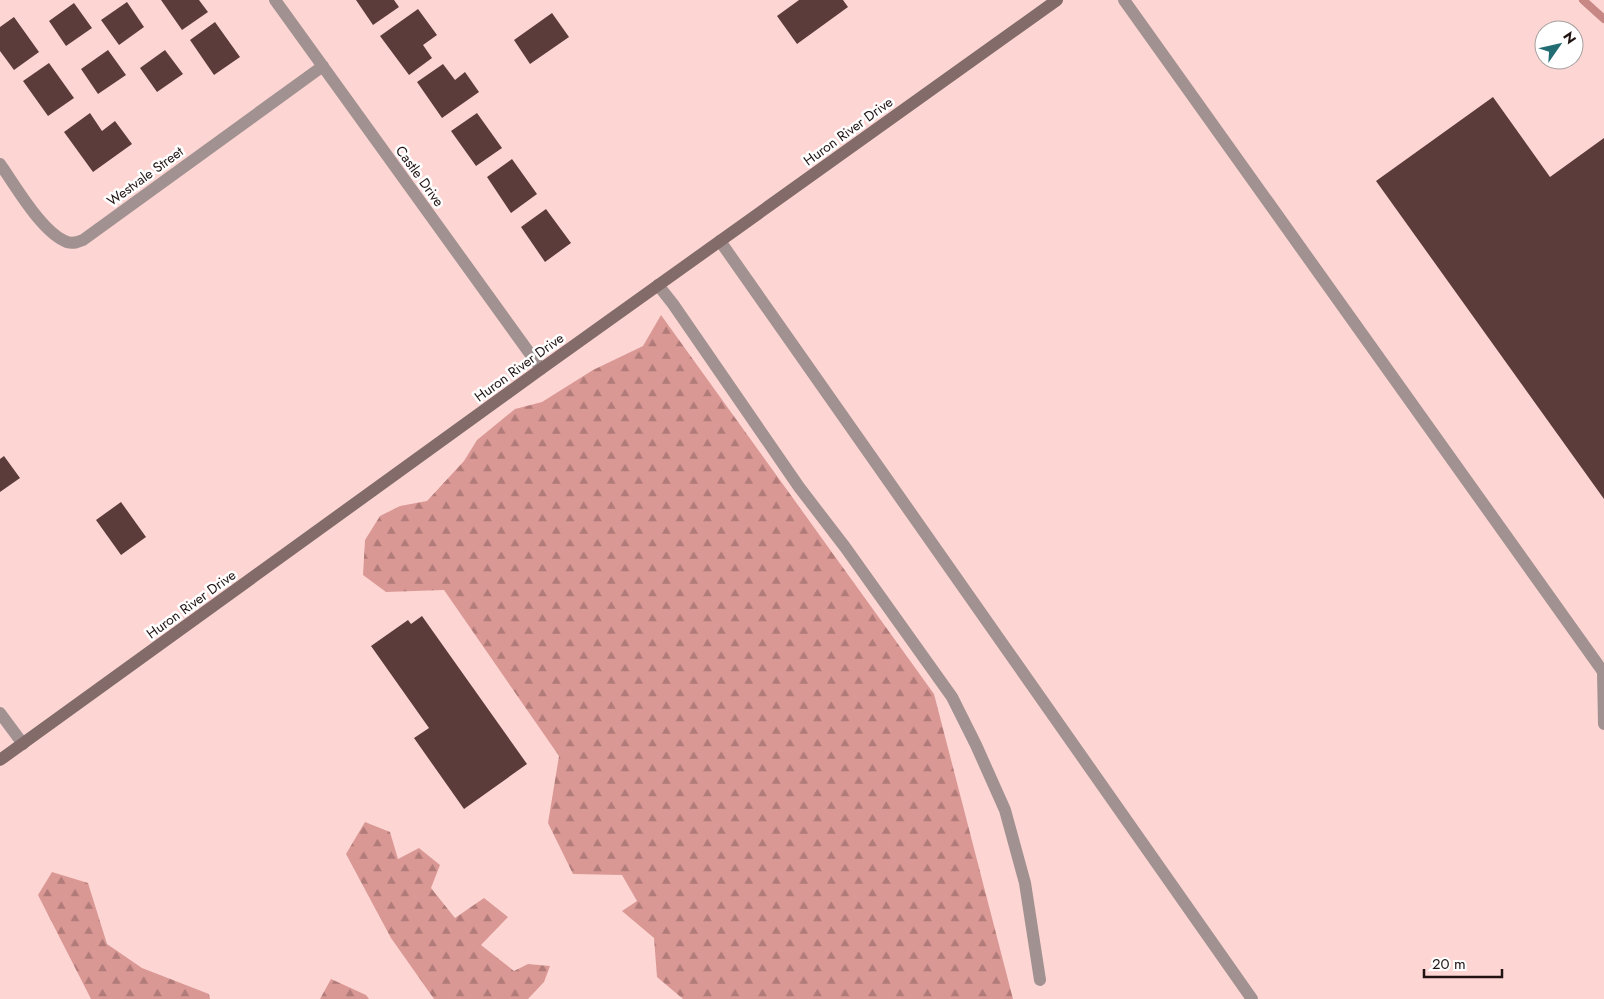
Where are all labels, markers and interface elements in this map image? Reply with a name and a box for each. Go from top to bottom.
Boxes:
north arrow [1534,20,1584,70]
text: N [1558,28,1581,48]
street label: Huron River Drive [799,92,897,170]
street label: Westvale Street [103,141,188,211]
street label: Castle Drive [391,141,449,211]
street label: Huron River Drive [470,328,568,406]
street label: Huron River Drive [142,565,240,643]
scale bar [1424,946,1502,978]
text: 20 m [1432,953,1466,975]

